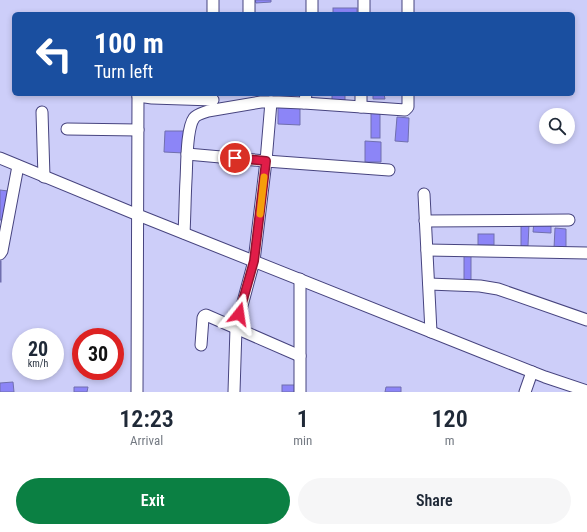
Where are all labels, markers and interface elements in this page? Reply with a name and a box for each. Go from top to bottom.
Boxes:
text: 100 m [94,27,164,60]
icon: left [28,28,80,80]
text: Turn left [94,61,153,82]
map controls [539,108,575,144]
button: search [539,108,575,144]
pin [218,141,252,175]
icon: arrive [224,147,246,169]
position arrow [218,293,260,335]
speed limit sign: 30 [72,328,124,380]
text: 20 [28,337,48,361]
text: km/h [28,358,48,369]
text: 12:23 [119,405,174,433]
text: 1 [297,405,309,433]
text: 120 [432,405,468,433]
text: Arrival [130,433,163,448]
text: min [293,433,312,448]
text: m [445,433,455,448]
button: Exit [16,478,290,524]
button: Share [298,478,571,524]

